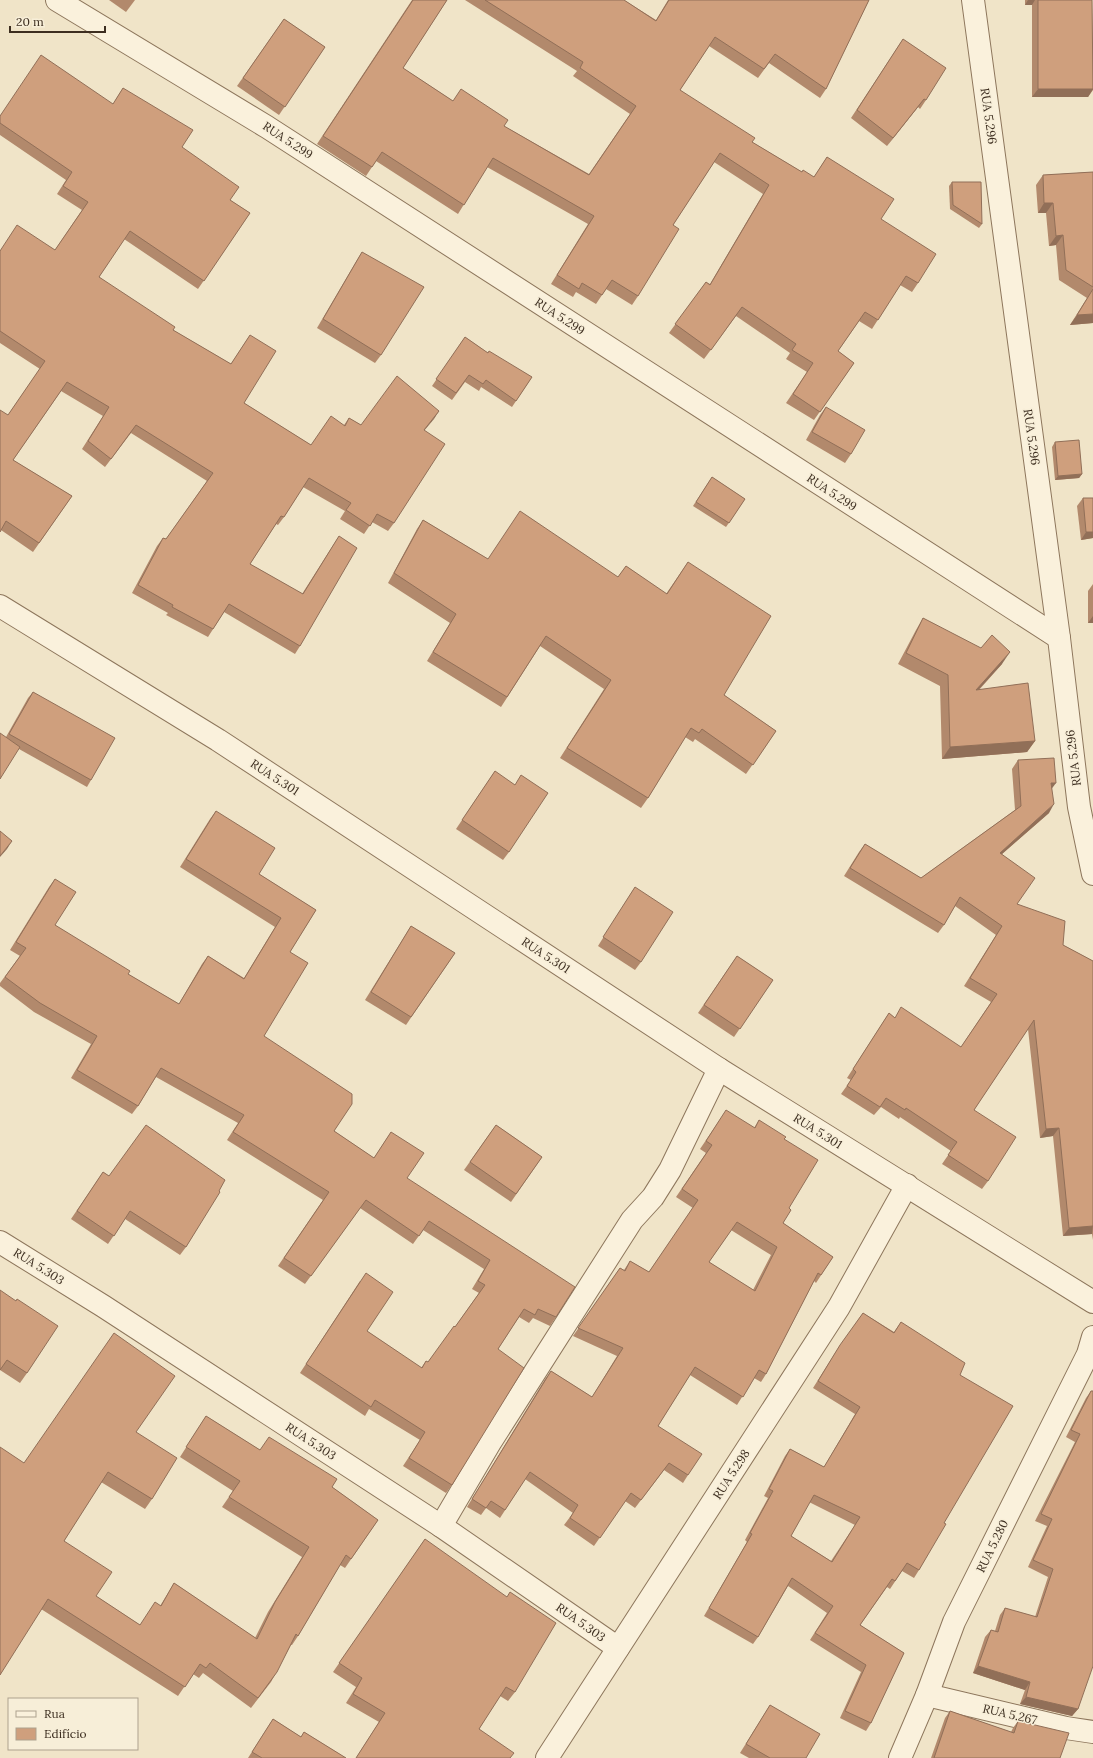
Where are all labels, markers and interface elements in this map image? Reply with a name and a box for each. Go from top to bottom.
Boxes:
scale bar [10,8,105,34]
text: 20 m [16,14,44,29]
street label: RUA 5.296 [978,87,1000,145]
street label: RUA 5.299 [260,118,316,162]
street label: RUA 5.299 [532,294,588,338]
street label: RUA 5.296 [1021,408,1043,466]
street label: RUA 5.299 [804,470,860,514]
street label: RUA 5.296 [1062,729,1084,787]
street label: RUA 5.301 [248,756,302,798]
street label: RUA 5.301 [519,934,573,976]
street label: RUA 5.301 [791,1110,845,1152]
street label: RUA 5.303 [11,1244,67,1288]
street label: RUA 5.303 [283,1419,339,1463]
street label: RUA 5.298 [709,1446,753,1502]
street label: RUA 5.280 [973,1517,1011,1575]
street label: RUA 5.303 [553,1599,609,1645]
legend [8,1698,138,1750]
street label: RUA 5.267 [981,1700,1039,1728]
text: Rua [44,1706,65,1721]
text: Edifício [44,1726,87,1741]

